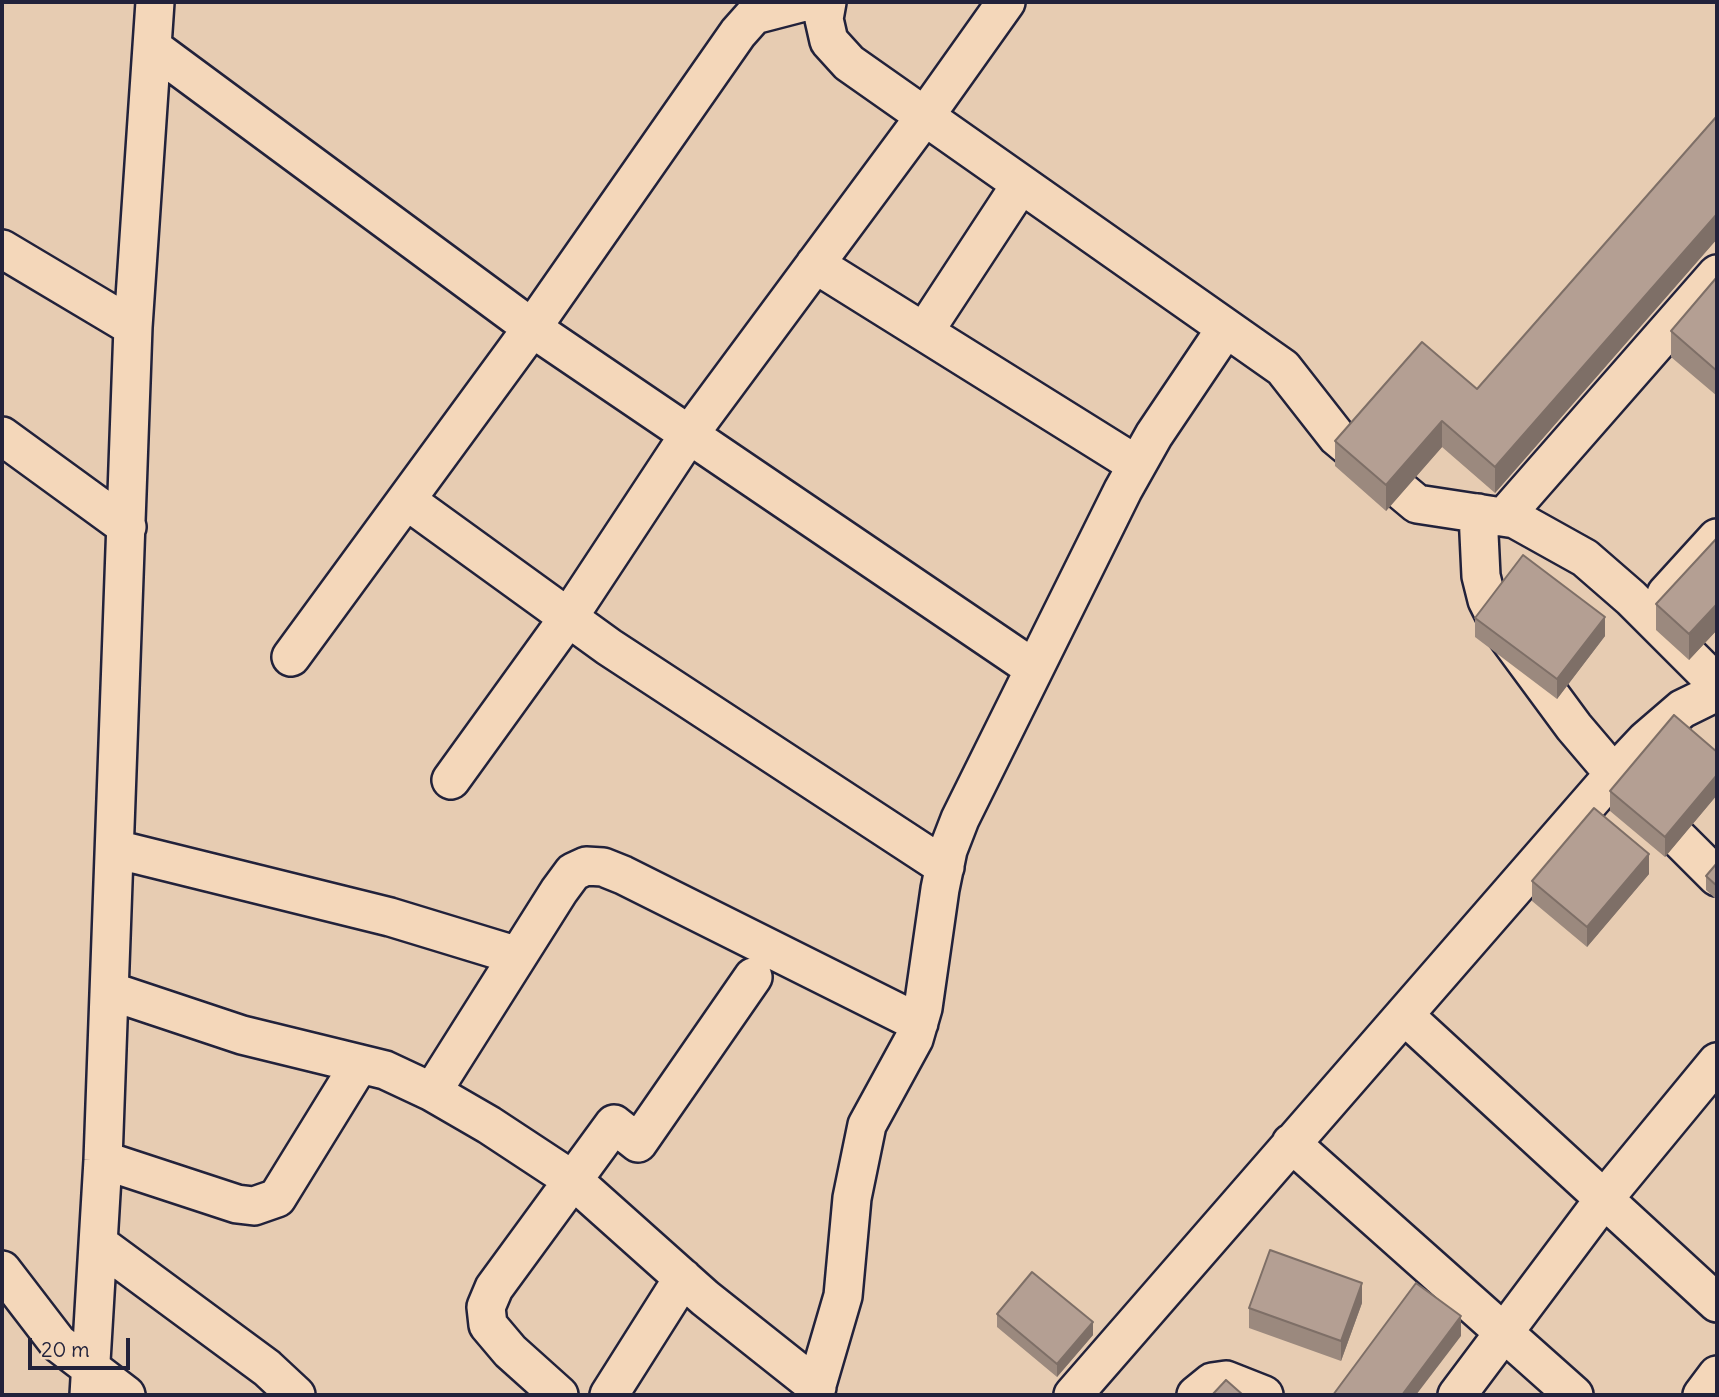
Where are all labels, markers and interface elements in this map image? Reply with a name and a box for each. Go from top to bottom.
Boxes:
scale bar [32,1324,133,1368]
text: 20 m [41,1336,90,1363]

